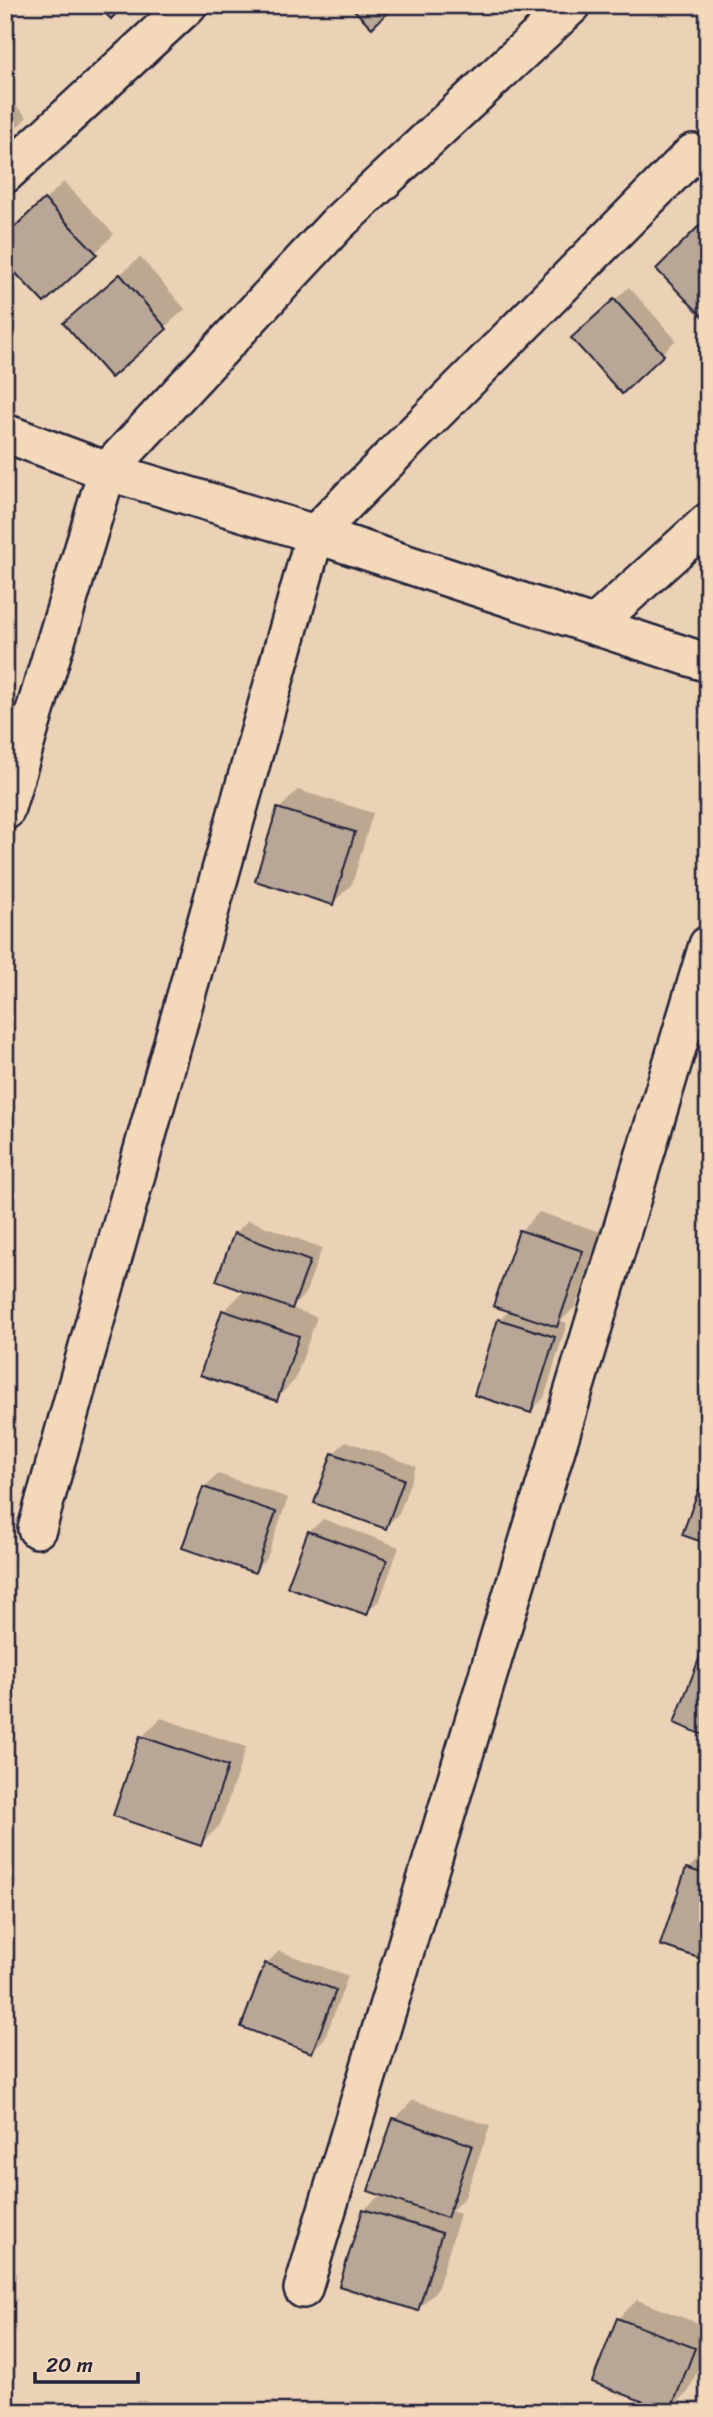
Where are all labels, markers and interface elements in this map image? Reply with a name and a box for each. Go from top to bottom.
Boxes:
scale bar [35,2340,138,2384]
text: 20 m [46,2346,93,2384]

